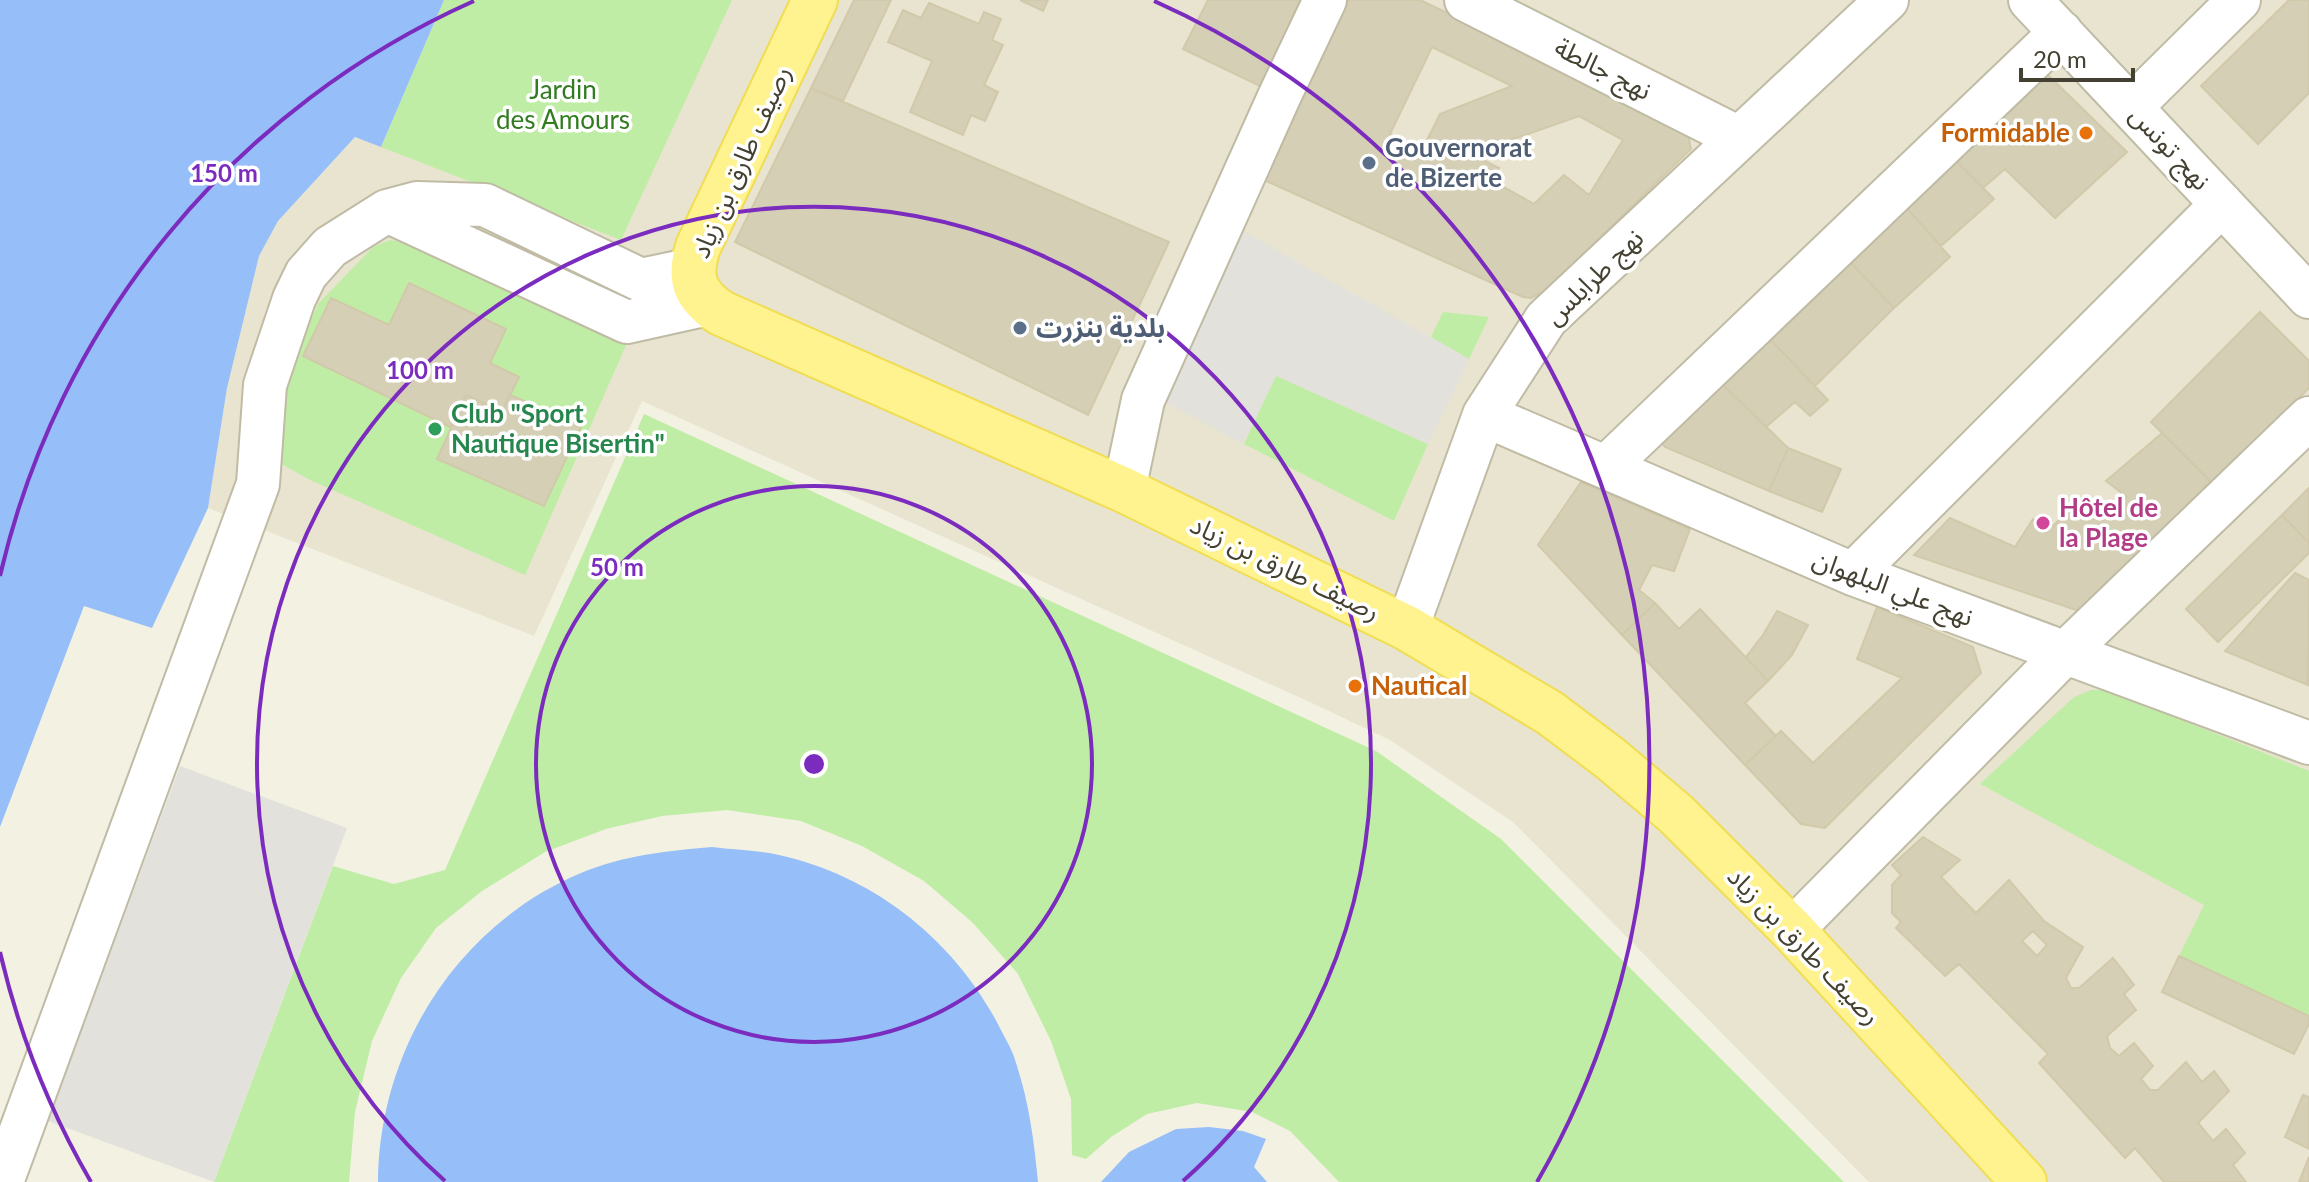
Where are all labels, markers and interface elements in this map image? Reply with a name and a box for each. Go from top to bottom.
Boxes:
street label: نهج جالطة [1547,30,1657,111]
scale bar [2021,32,2133,82]
text: 20 m [2033,44,2087,73]
street label: رصيف طارق بن زياد [683,61,797,263]
park label: Jardin des Amours [496,73,630,135]
street label: نهج تونس [2120,98,2218,200]
place label: Formidable [1940,116,2070,148]
marker: Formidable [2077,124,2095,142]
place label: Gouvernorat de Bizerte [1385,131,1532,193]
marker: Gouvernorat de Bizerte [1360,154,1378,172]
text: 150 m [190,158,258,187]
street label: نهج طرابلس [1537,221,1653,335]
place label: بلدية بنزرت [1036,311,1165,343]
marker: بلدية بنزرت [1011,319,1029,337]
text: 100 m [386,355,454,384]
place label: Club "Sport Nautique Bisertin" [451,397,665,459]
marker: Club "Sport Nautique Bisertin" [426,420,444,438]
place label: Hôtel de la Plage [2059,491,2158,553]
street label: رصيف طارق بن زياد [1185,507,1385,627]
marker: Hôtel de la Plage [2034,514,2052,532]
street label: نهج علي البلهوان [1807,542,1978,637]
text: 50 m [590,552,644,581]
place label: Nautical [1371,669,1467,701]
marker: Nautical [1346,677,1364,695]
centre of rings [800,750,828,778]
street label: رصيف طارق بن زياد [1721,860,1888,1031]

